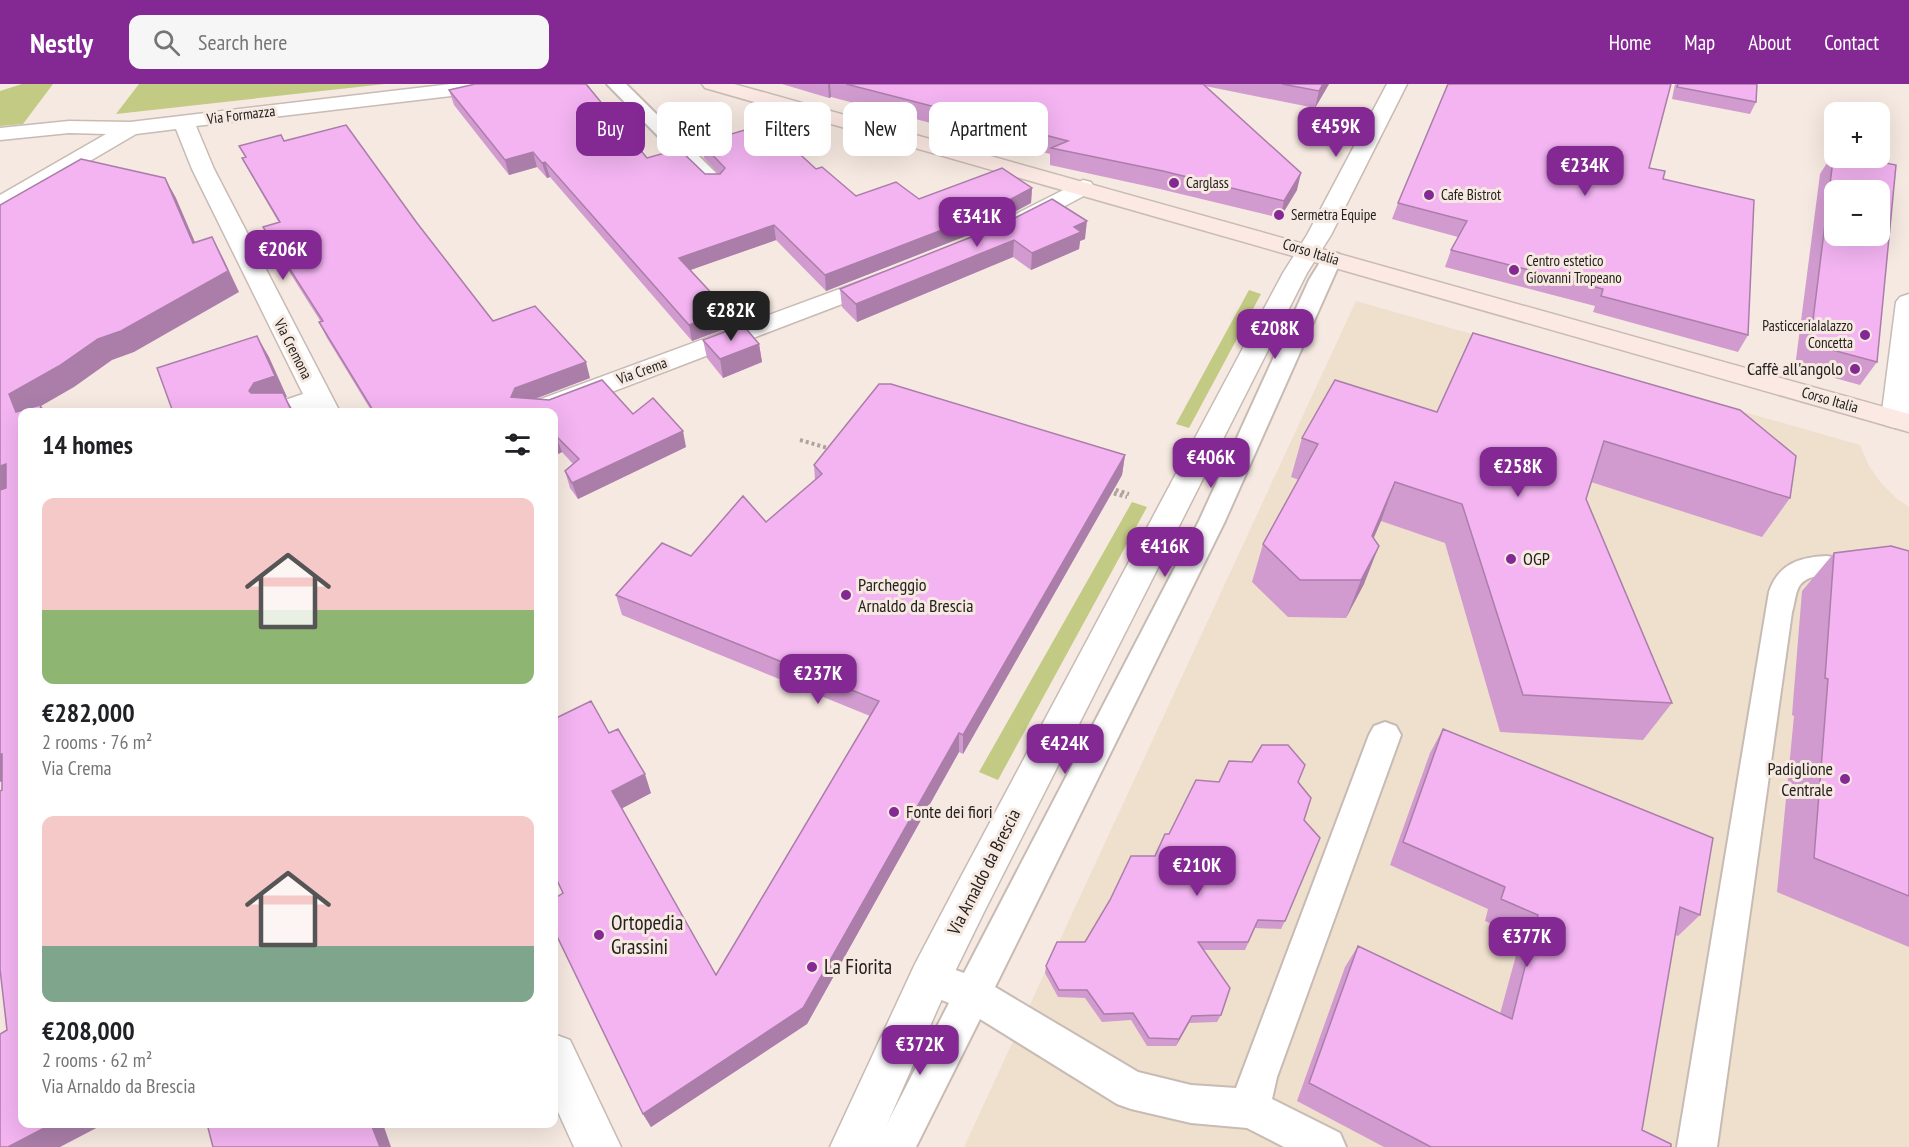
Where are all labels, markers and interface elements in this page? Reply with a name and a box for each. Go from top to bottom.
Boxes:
search box [129,15,549,69]
text: Nestly [30,24,93,61]
icon: search [150,26,183,59]
text: Search here [198,28,287,56]
text: Home [1609,29,1651,56]
text: Map [1684,29,1715,56]
text: About [1748,29,1791,56]
text: Contact [1824,29,1879,56]
street label: Via Formazza [205,101,276,128]
chip: Buy [576,102,645,156]
chip: Rent [657,102,732,156]
chip: Filters [744,102,831,156]
chip: New [843,102,917,156]
chip: Apartment [929,102,1048,156]
map controls [1824,102,1890,246]
button: + [1824,102,1890,168]
pin: €459K [1294,107,1378,158]
text: €459K [1312,113,1360,139]
pin: €234K [1543,146,1627,197]
text: €234K [1561,152,1609,178]
place label: Carglass [1186,173,1229,192]
marker: Carglass [1167,176,1181,190]
button: − [1824,180,1890,246]
place label: Cafe Bistrot [1441,185,1501,204]
marker: Cafe Bistrot [1422,188,1436,202]
pin: €341K [935,197,1019,248]
text: €341K [953,203,1001,229]
place label: Sermetra Equipe [1291,205,1377,224]
marker: Sermetra Equipe [1272,208,1286,222]
pin: €206K [241,230,325,281]
street label: Corso Italia [1281,234,1342,269]
text: €206K [259,236,307,262]
place label: Centro estetico Giovanni Tropeano [1526,251,1622,287]
marker: Centro estetico Giovanni Tropeano [1507,263,1521,277]
pin: €282K [689,291,773,342]
text: €282K [707,297,755,323]
pin: €208K [1233,309,1317,360]
street label: Via Cremona [270,315,317,382]
text: €208K [1251,315,1299,341]
place label: PasticceriaIalazzo Concetta [1762,316,1853,352]
marker: PasticceriaIalazzo Concetta [1858,328,1872,342]
street label: Via Crema [613,353,670,389]
place label: Caffè all'angolo [1747,357,1843,380]
marker: Caffè all'angolo [1848,362,1862,376]
street label: Corso Italia [1800,382,1861,417]
text: 14 homes [42,428,133,461]
icon: filters [501,428,534,461]
pin: €406K [1169,438,1253,489]
text: €406K [1187,444,1235,470]
pin: €258K [1476,447,1560,498]
text: €258K [1494,453,1542,479]
pin: €416K [1123,527,1207,578]
text: €416K [1141,533,1189,559]
icon: home [234,537,342,645]
place label: OGP [1523,547,1550,570]
marker: OGP [1504,552,1518,566]
place label: Parcheggio Arnaldo da Brescia [858,573,973,617]
marker: Parcheggio Arnaldo da Brescia [839,588,853,602]
pin: €237K [776,654,860,705]
text: €237K [794,660,842,686]
text: €282,000 [42,696,135,729]
pin: €424K [1023,724,1107,775]
text: 2 rooms · 76 m² [42,729,152,755]
text: €424K [1041,730,1089,756]
text: Via Crema [42,755,112,781]
place label: Padiglione Centrale [1767,757,1833,801]
marker: Padiglione Centrale [1838,772,1852,786]
place label: Fonte dei fiori [906,800,993,823]
marker: Fonte dei fiori [887,805,901,819]
street label: Via Arnaldo da Brescia [941,805,1025,939]
pin: €210K [1155,846,1239,897]
text: €210K [1173,852,1221,878]
icon: home [234,855,342,963]
place label: Ortopedia Grassini [611,909,683,960]
pin: €377K [1485,917,1569,968]
text: €377K [1503,923,1551,949]
marker: Ortopedia Grassini [592,928,606,942]
place label: La Fiorita [824,953,892,980]
marker: La Fiorita [805,960,819,974]
text: €208,000 [42,1014,135,1047]
pin: €372K [878,1025,962,1076]
text: €372K [896,1031,944,1057]
text: 2 rooms · 62 m² [42,1047,152,1073]
text: Via Arnaldo da Brescia [42,1073,196,1099]

